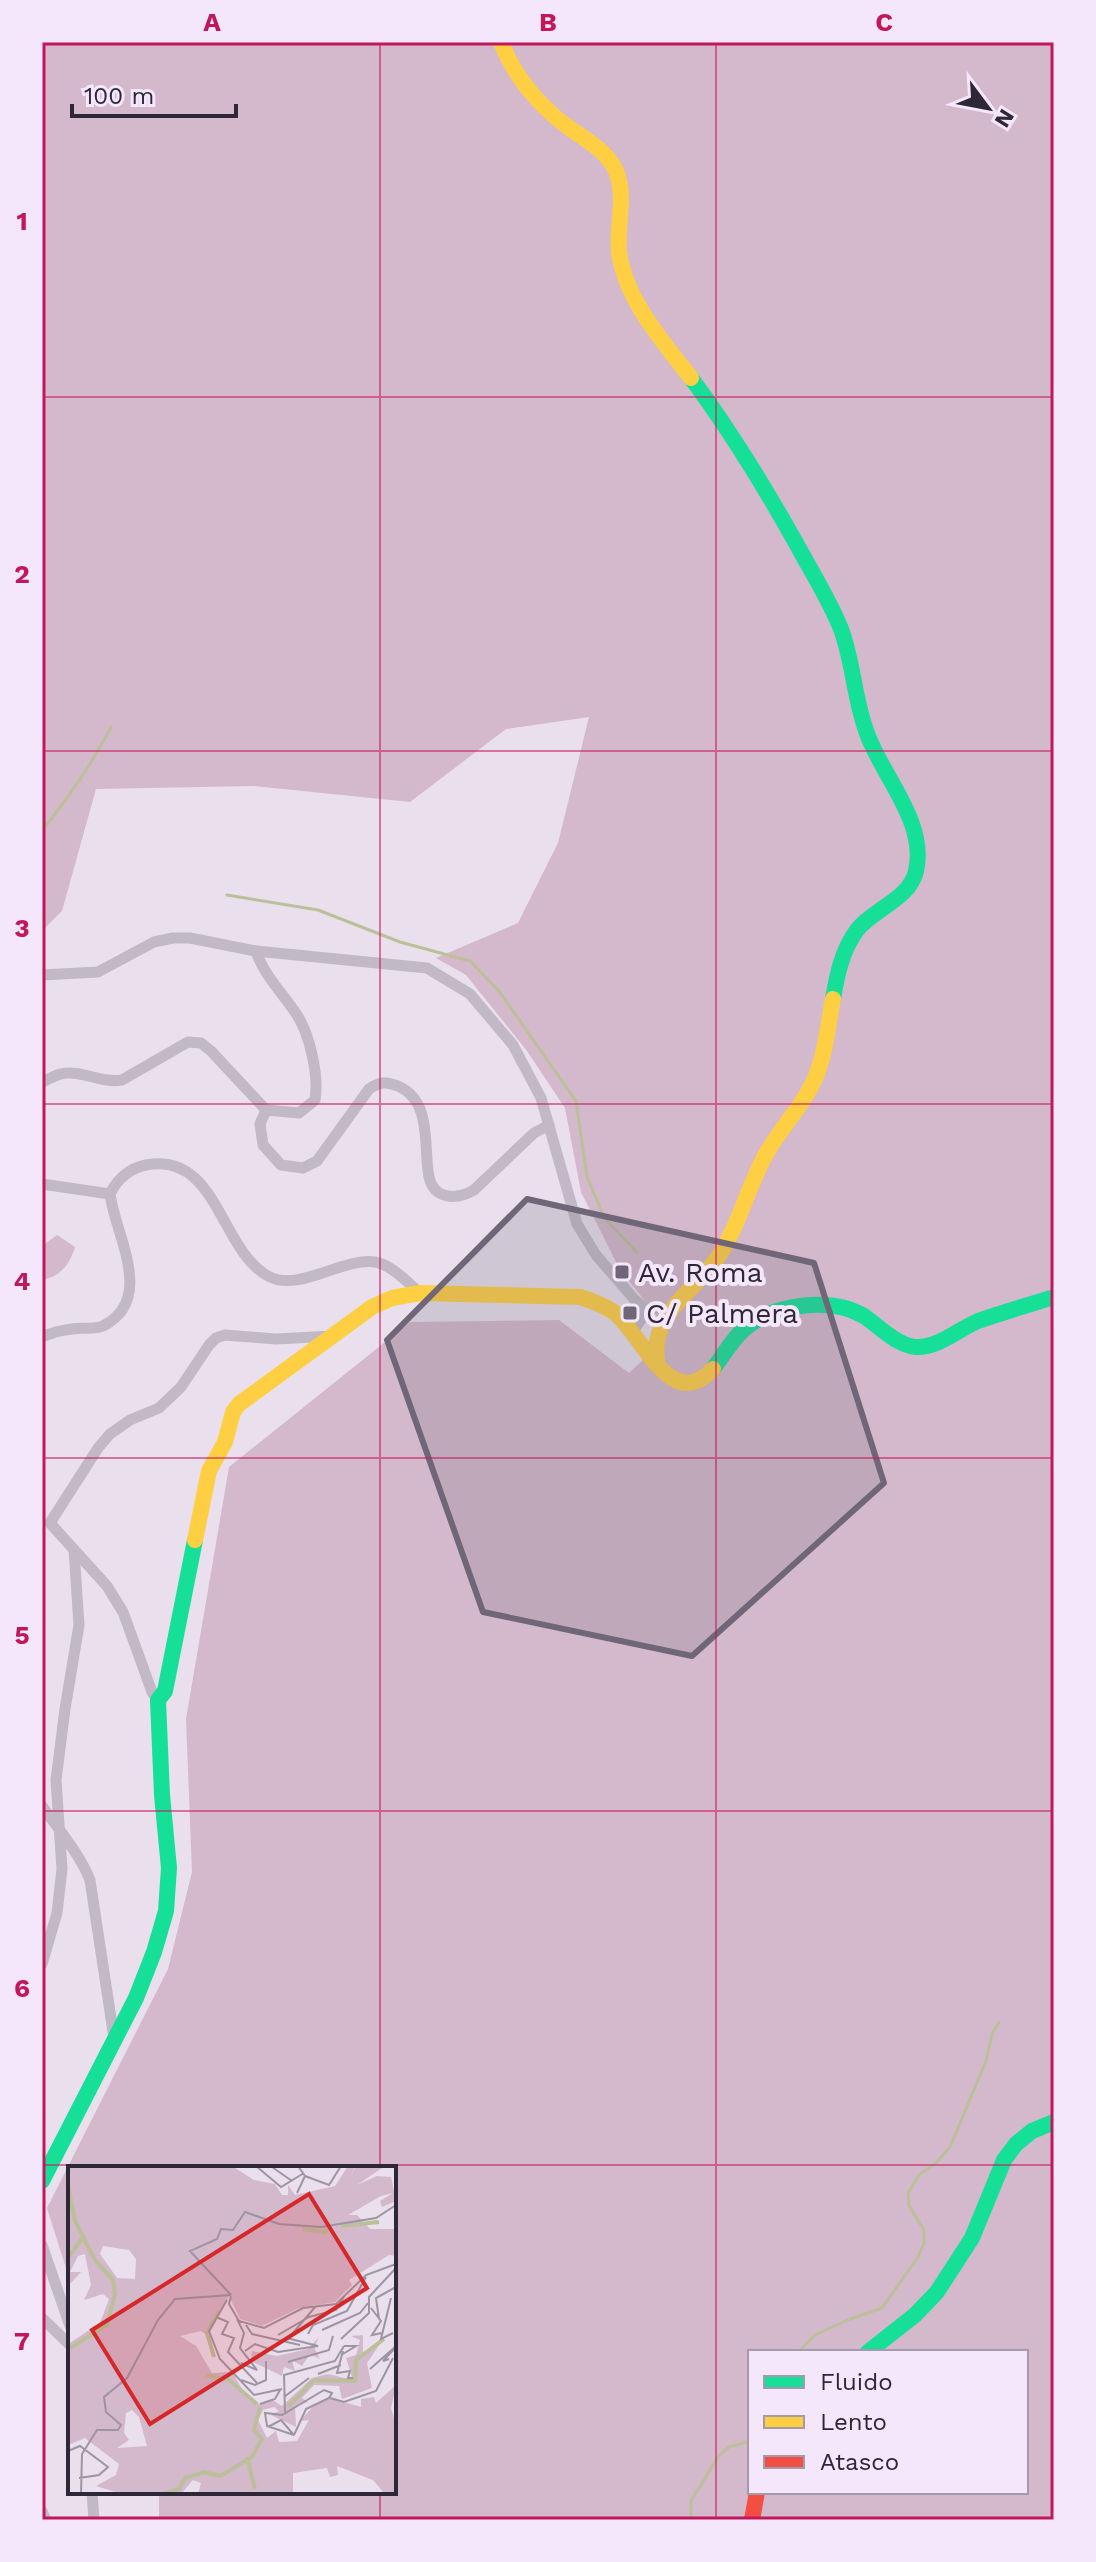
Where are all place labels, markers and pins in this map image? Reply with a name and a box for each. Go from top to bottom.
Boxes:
place label: Av. Roma [638,1256,763,1289]
marker: Av. Roma [613,1263,631,1281]
place label: C/ Palmera [646,1297,798,1330]
marker: C/ Palmera [621,1304,639,1322]

